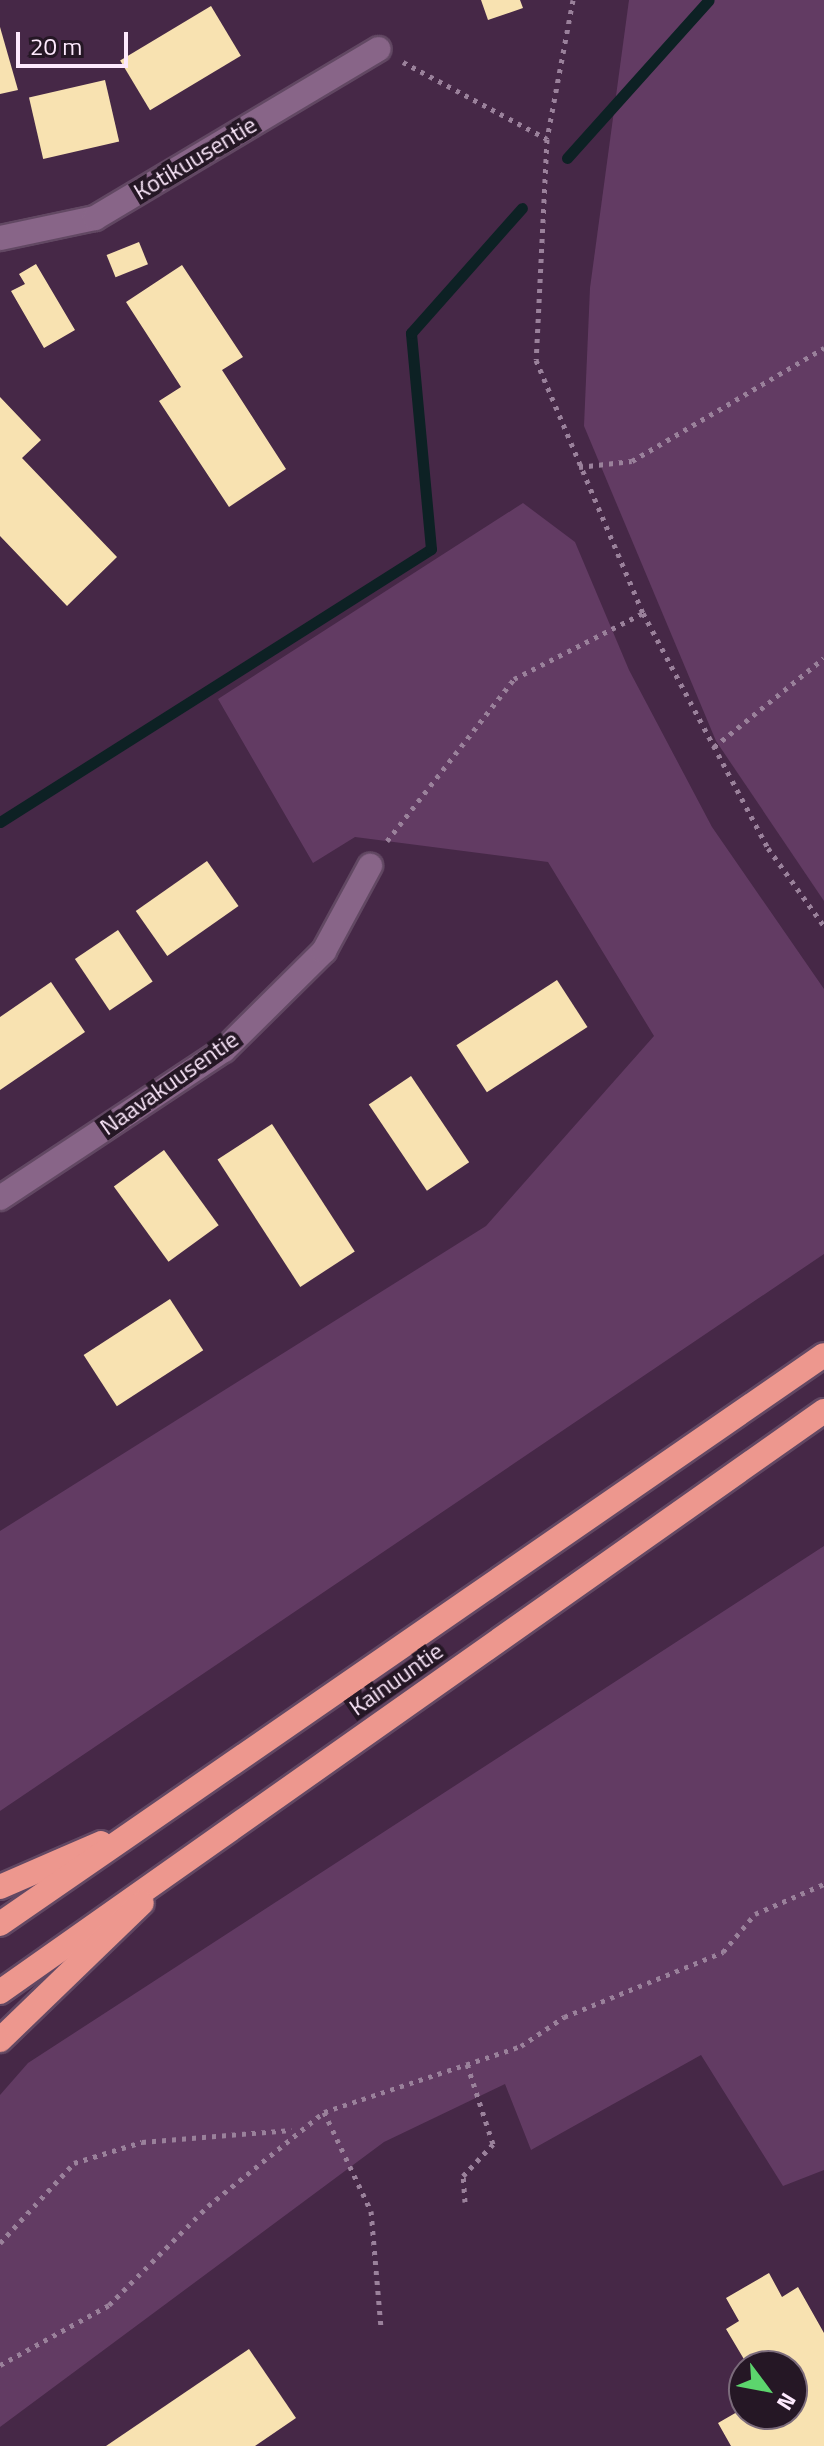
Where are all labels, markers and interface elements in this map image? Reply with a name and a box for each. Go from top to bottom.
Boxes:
scale bar [20,16,132,66]
text: 20 m [30,28,82,64]
street label: Kotikuusentie [128,110,262,206]
street label: Naavakuusentie [94,1025,244,1141]
street label: Kainuuntie [344,1636,448,1722]
north arrow [728,2350,808,2430]
text: N [768,2386,805,2417]

